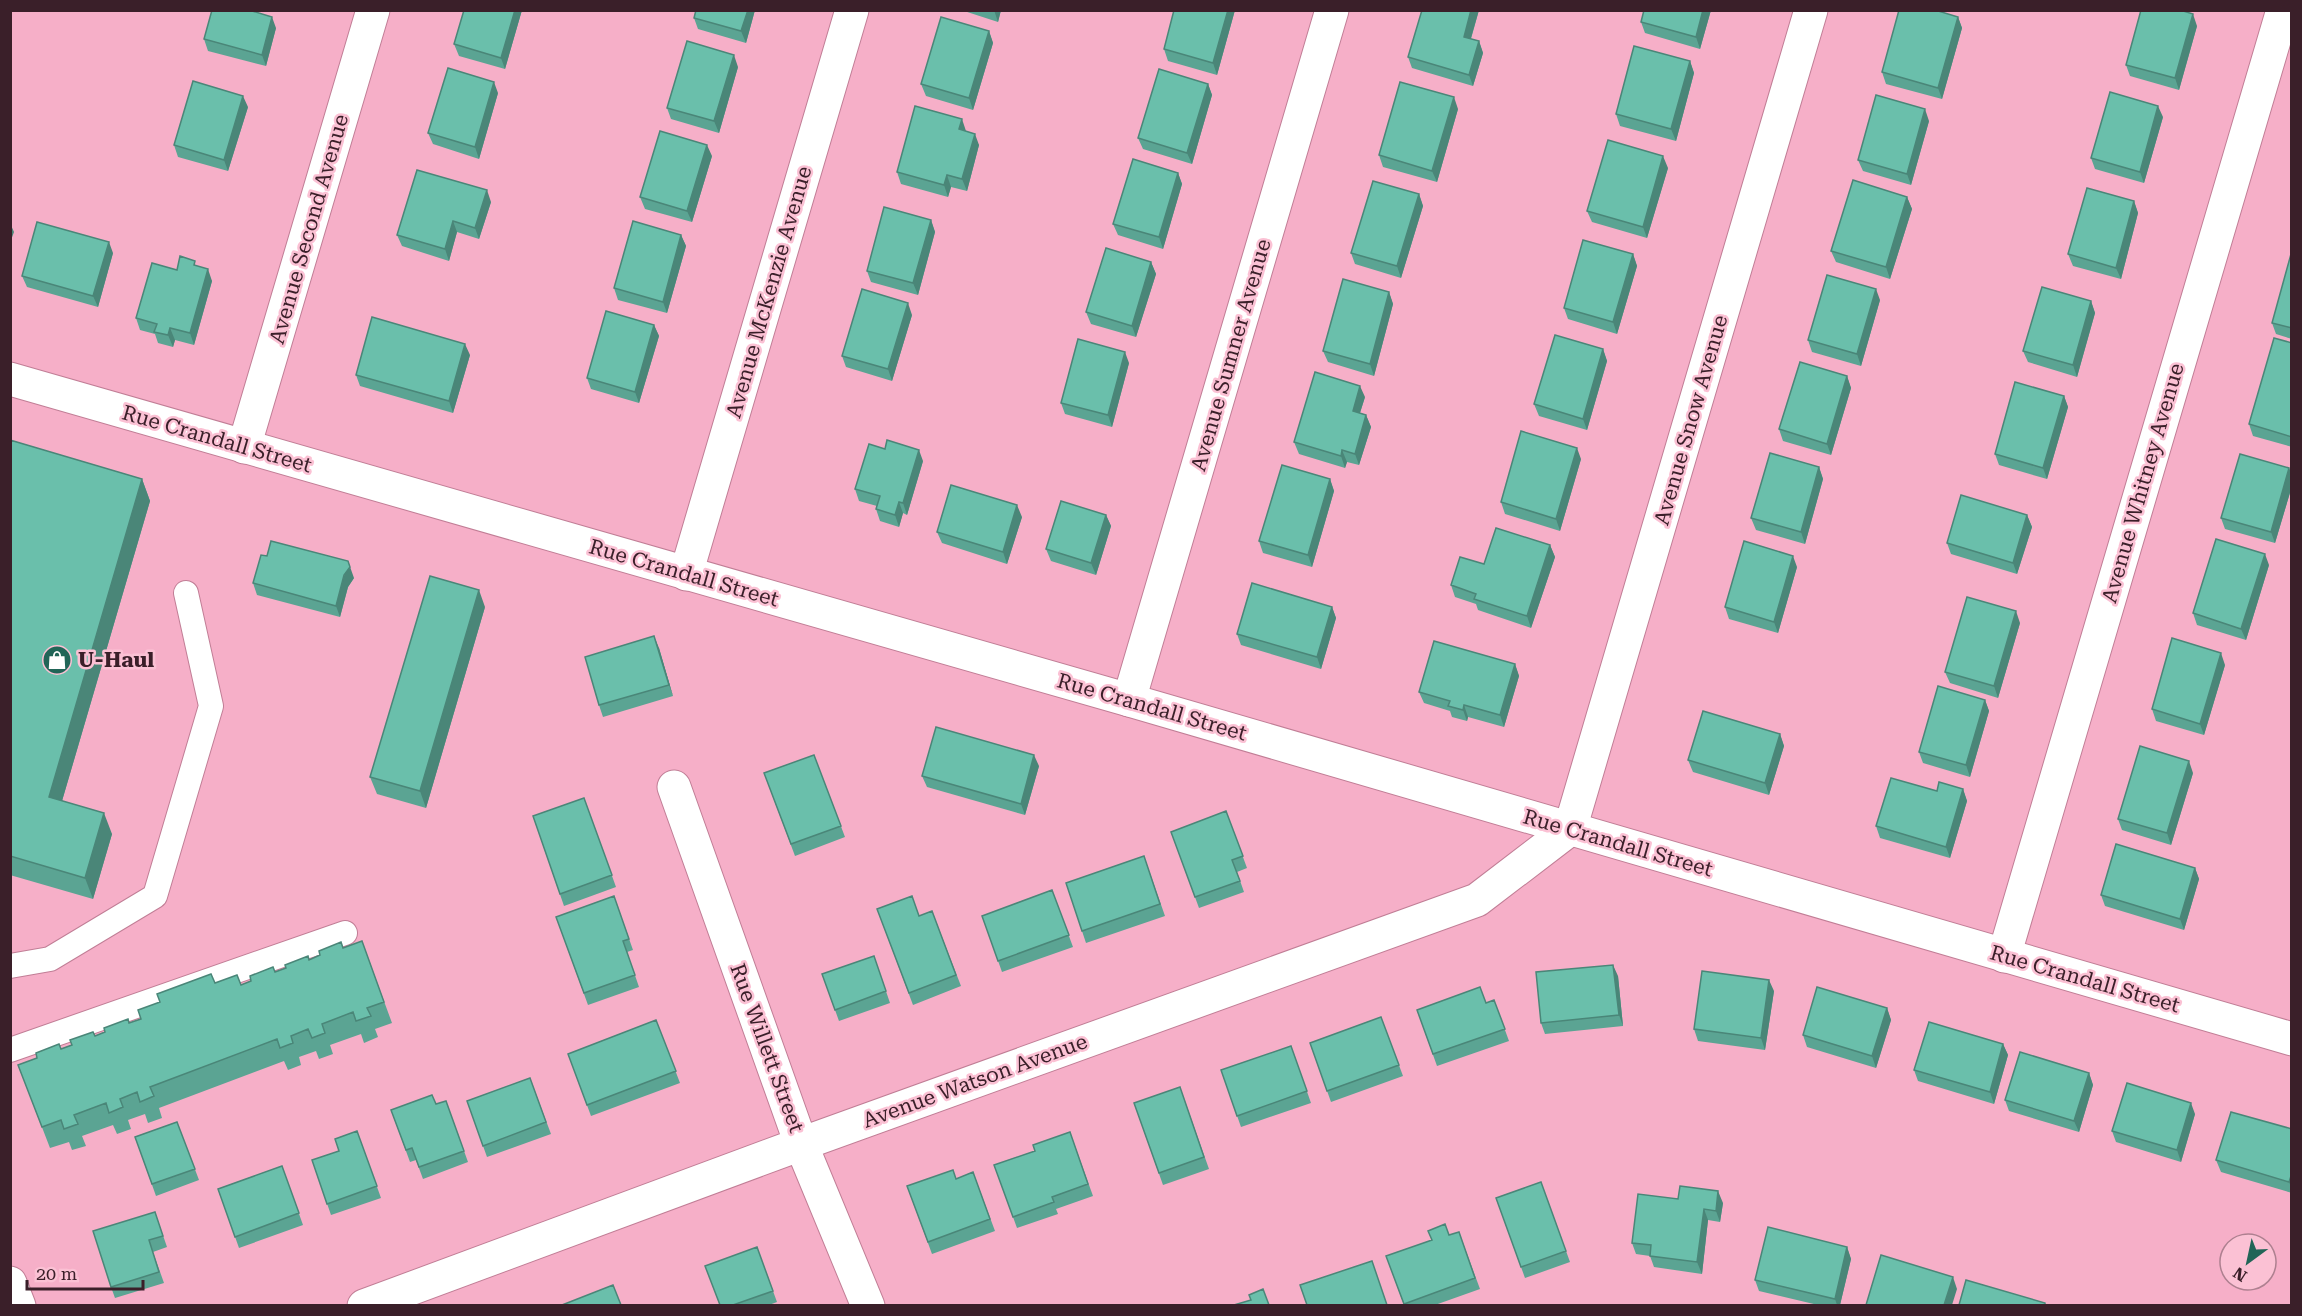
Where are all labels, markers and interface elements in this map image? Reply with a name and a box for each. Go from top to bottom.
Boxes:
street label: Avenue Second Avenue [265,111,353,347]
street label: Avenue McKenzie Avenue [722,163,816,421]
street label: Avenue Sumner Avenue [1186,236,1276,474]
street label: Avenue Snow Avenue [1649,312,1733,528]
street label: Avenue Whitney Avenue [2097,360,2189,606]
street label: Rue Crandall Street [119,400,315,478]
street label: Rue Crandall Street [586,534,782,612]
shop icon: U-Haul [41,644,73,676]
place label: U-Haul [78,648,154,672]
street label: Rue Crandall Street [1054,668,1250,746]
street label: Rue Crandall Street [1520,804,1716,882]
street label: Rue Crandall Street [1987,940,2183,1018]
street label: Rue Willett Street [725,960,809,1136]
street label: Avenue Watson Avenue [860,1029,1090,1133]
north arrow [2218,1232,2278,1292]
scale bar [27,1253,142,1291]
text: 20 m [36,1263,77,1284]
text: N [2230,1263,2250,1285]

